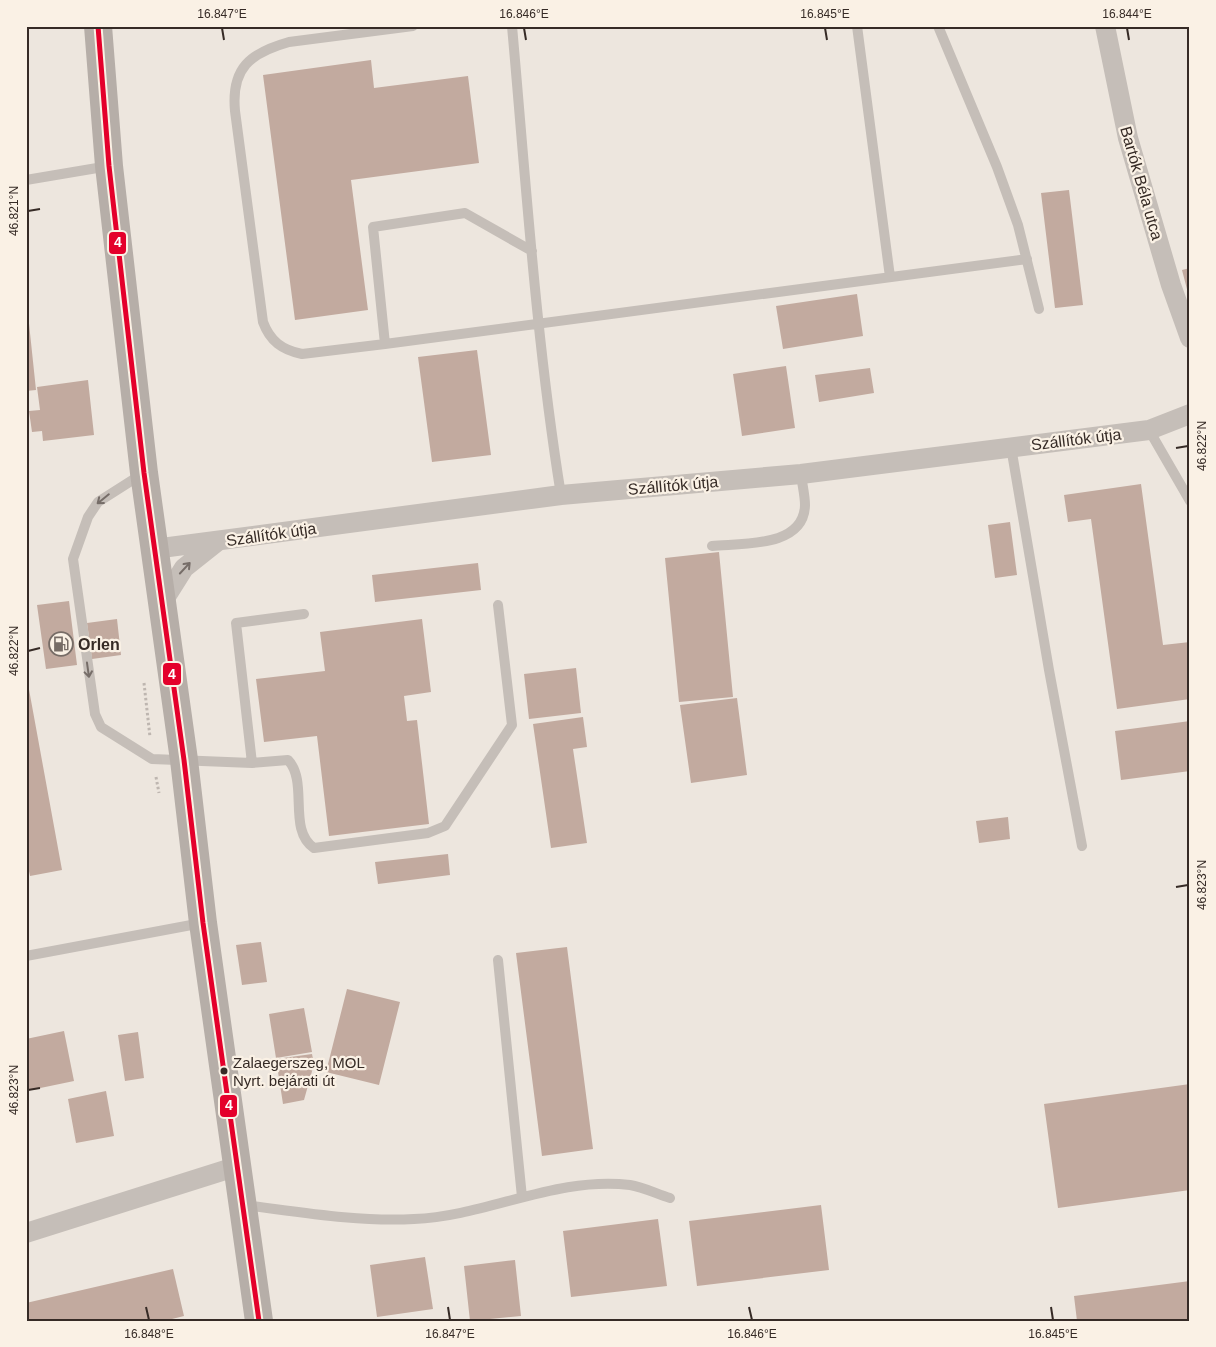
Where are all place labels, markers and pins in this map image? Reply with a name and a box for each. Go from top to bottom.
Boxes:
fuel station icon: Orlen [48,631,74,657]
place label: Orlen [78,636,120,653]
place label: Zalaegerszeg, MOL Nyrt. bejárati út [233,1054,365,1089]
marker: Zalaegerszeg, MOL Nyrt. bejárati út [219,1066,229,1076]

